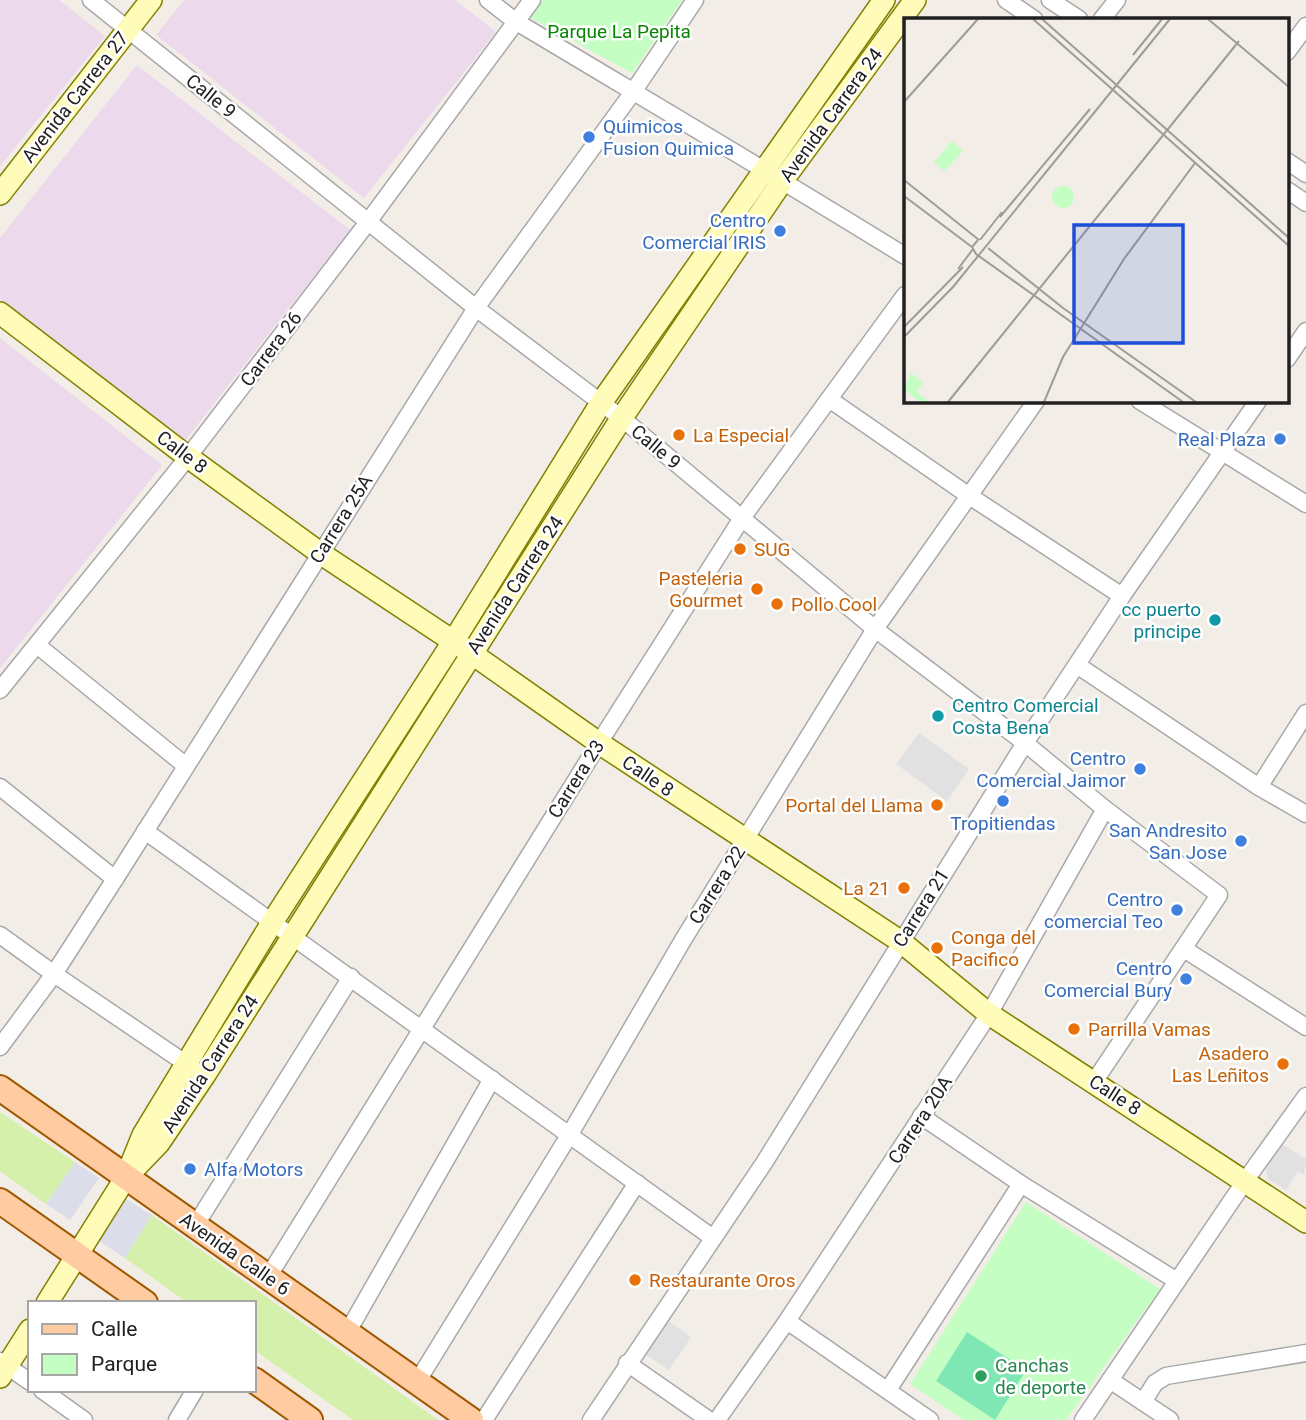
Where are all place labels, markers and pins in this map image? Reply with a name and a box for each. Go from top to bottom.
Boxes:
place label: Quimicos Fusion Quimica [603,115,734,160]
marker: Quimicos Fusion Quimica [581,129,597,145]
place label: Centro Comercial IRIS [642,209,766,254]
marker: Centro Comercial IRIS [772,223,788,239]
place label: La Especial [693,424,789,447]
marker: La Especial [671,427,687,443]
place label: Real Plaza [1178,428,1266,451]
marker: Real Plaza [1272,431,1288,447]
place label: SUG [754,538,791,561]
marker: SUG [732,541,748,557]
place label: Pasteleria Gourmet [659,567,743,612]
marker: Pasteleria Gourmet [749,581,765,597]
place label: Pollo Cool [791,593,877,616]
marker: Pollo Cool [769,596,785,612]
place label: cc puerto principe [1121,598,1201,643]
marker: cc puerto principe [1207,612,1223,628]
place label: Centro Comercial Costa Bena [952,694,1099,739]
marker: Centro Comercial Costa Bena [930,708,946,724]
place label: Centro Comercial Jaimor [976,747,1127,792]
marker: Centro Comercial Jaimor [1132,761,1148,777]
marker: Tropitiendas [995,793,1011,809]
place label: Portal del Llama [785,794,923,817]
marker: Portal del Llama [929,797,945,813]
place label: Tropitiendas [950,812,1056,835]
place label: San Andresito San Jose [1109,819,1227,864]
marker: San Andresito San Jose [1233,833,1249,849]
place label: La 21 [843,877,890,900]
marker: La 21 [896,880,912,896]
place label: Centro comercial Teo [1044,888,1163,933]
marker: Centro comercial Teo [1169,902,1185,918]
place label: Conga del Pacifico [951,926,1036,971]
marker: Conga del Pacifico [929,940,945,956]
place label: Centro Comercial Bury [1044,957,1172,1002]
marker: Centro Comercial Bury [1178,971,1194,987]
place label: Parrilla Vamas [1088,1018,1211,1041]
marker: Parrilla Vamas [1066,1021,1082,1037]
place label: Asadero Las Leñitos [1172,1042,1269,1087]
marker: Asadero Las Leñitos [1275,1056,1291,1072]
place label: Alfa Motors [204,1158,303,1181]
marker: Alfa Motors [182,1161,198,1177]
place label: Restaurante Oros [649,1269,795,1292]
marker: Restaurante Oros [627,1272,643,1288]
place label: Canchas de deporte [995,1354,1086,1399]
marker: Canchas de deporte [973,1368,989,1384]

